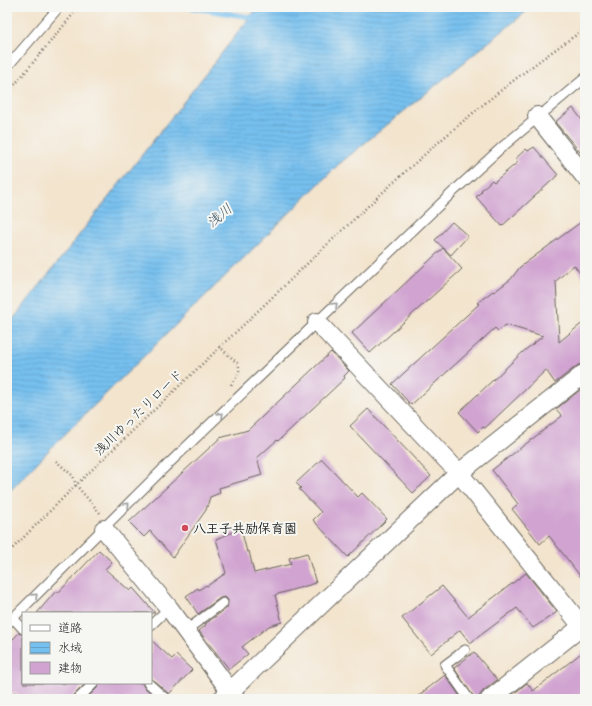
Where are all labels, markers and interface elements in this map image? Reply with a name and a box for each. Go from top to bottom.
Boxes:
water label: 浅川 [202,199,236,231]
one-way arrow [330,302,338,310]
street label: 浅川ゆったりロード [90,365,186,459]
one-way arrow [216,412,224,419]
one-way arrow [122,502,130,510]
place label: 八王子共励保育園 [193,519,297,537]
marker: 八王子共励保育園 [180,523,190,533]
one-way arrow [30,593,38,601]
legend [22,612,152,684]
text: 道路 [58,619,82,636]
text: 水域 [58,639,82,656]
text: 建物 [58,659,82,676]

